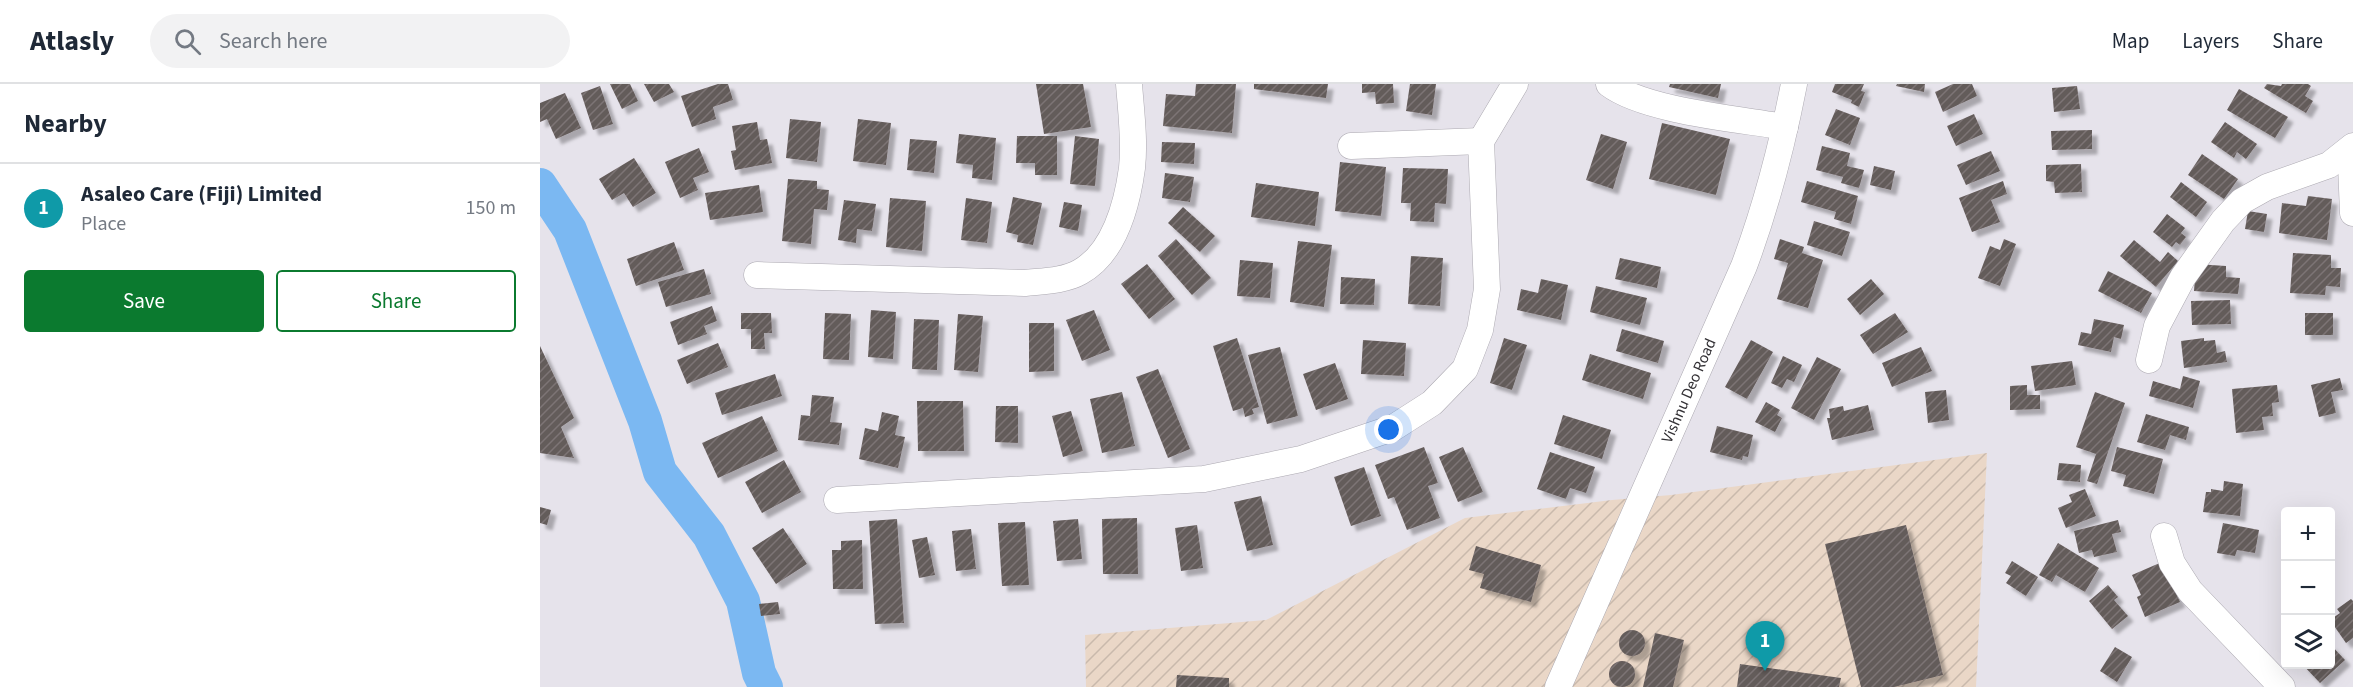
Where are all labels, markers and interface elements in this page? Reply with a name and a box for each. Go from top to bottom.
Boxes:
search box [150,14,570,68]
text: Atlasly [30,21,114,61]
icon: search [171,25,204,58]
text: Search here [219,25,328,57]
text: Map [2112,26,2149,56]
text: Layers [2182,26,2239,56]
text: Share [2272,26,2323,56]
text: Nearby [24,105,107,142]
text: Asaleo Care (Fiji) Limited [81,178,322,210]
text: 1 [38,194,49,222]
text: 150 m [466,194,516,222]
text: Place [81,210,126,238]
button: Save [24,270,264,332]
button: Share [276,270,516,332]
street label: Vishnu Deo Road [1656,335,1722,446]
your location [1374,415,1403,444]
map controls [2281,507,2335,669]
button: + [2281,507,2335,561]
button: − [2281,561,2335,615]
button: layers [2281,615,2335,669]
pin: 1 [1746,622,1784,671]

